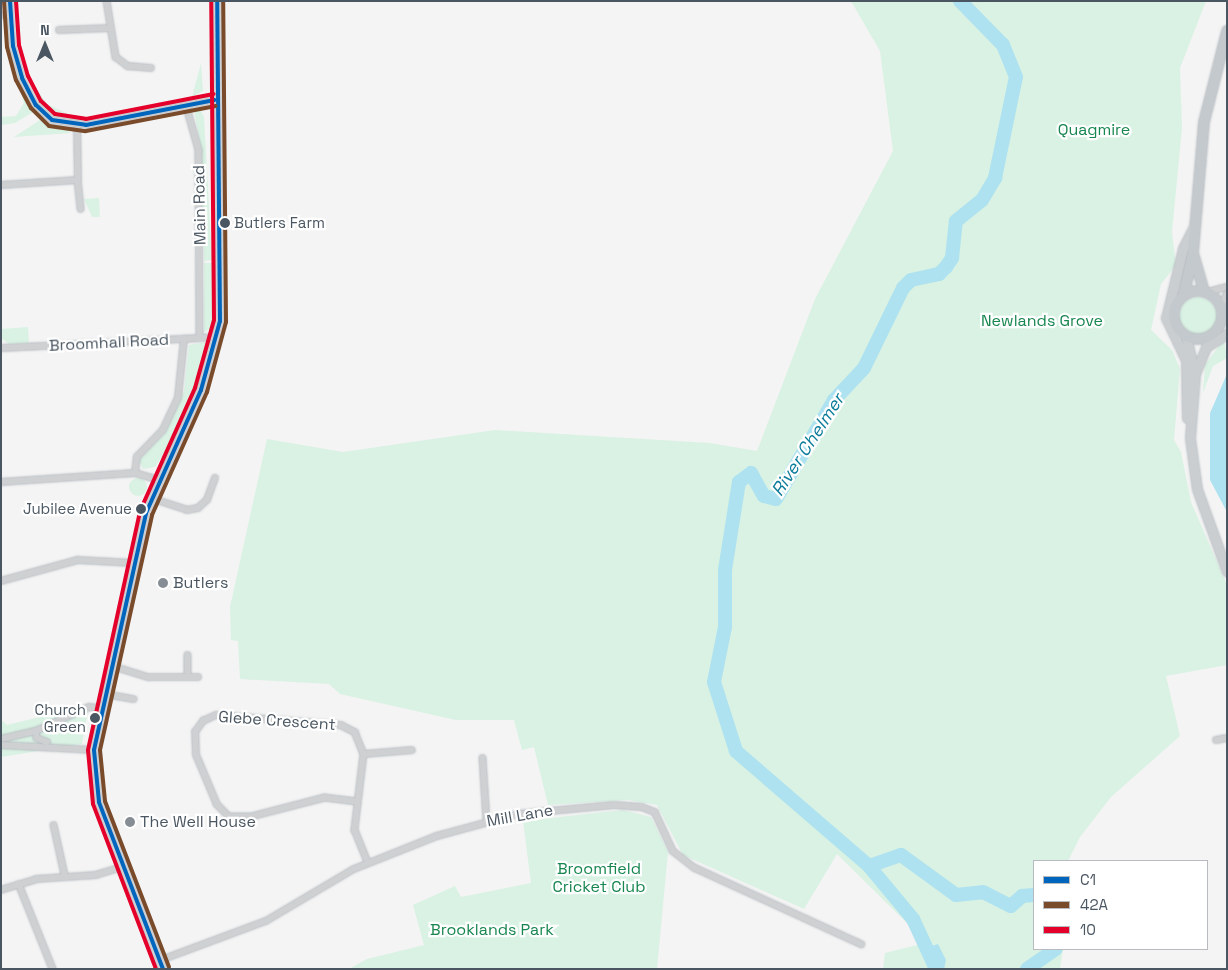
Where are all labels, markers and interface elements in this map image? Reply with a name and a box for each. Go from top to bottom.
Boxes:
north arrow [20,20,70,70]
text: N [40,21,50,39]
park label: Quagmire [1058,120,1130,140]
street label: Main Road [190,165,210,245]
place label: Butlers Farm [234,214,325,232]
marker: Butlers Farm [220,218,230,228]
park label: Newlands Grove [981,311,1103,331]
street label: Broomhall Road [49,330,169,356]
water label: River Chelmer [767,390,849,500]
place label: Jubilee Avenue [23,500,132,518]
marker: Jubilee Avenue [136,504,146,514]
place label: Butlers [173,573,228,593]
marker: Butlers [157,577,169,589]
place label: Church Green [35,700,86,735]
street label: Glebe Crescent [218,707,336,735]
marker: Church Green [90,713,100,723]
street label: Mill Lane [485,801,555,831]
place label: The Well House [140,812,256,832]
marker: The Well House [124,816,136,828]
park label: Broomfield Cricket Club [553,859,645,897]
legend [1033,860,1208,950]
text: C1 [1080,870,1096,889]
text: 42A [1080,895,1108,914]
park label: Brooklands Park [430,920,554,940]
text: 10 [1080,920,1096,939]

